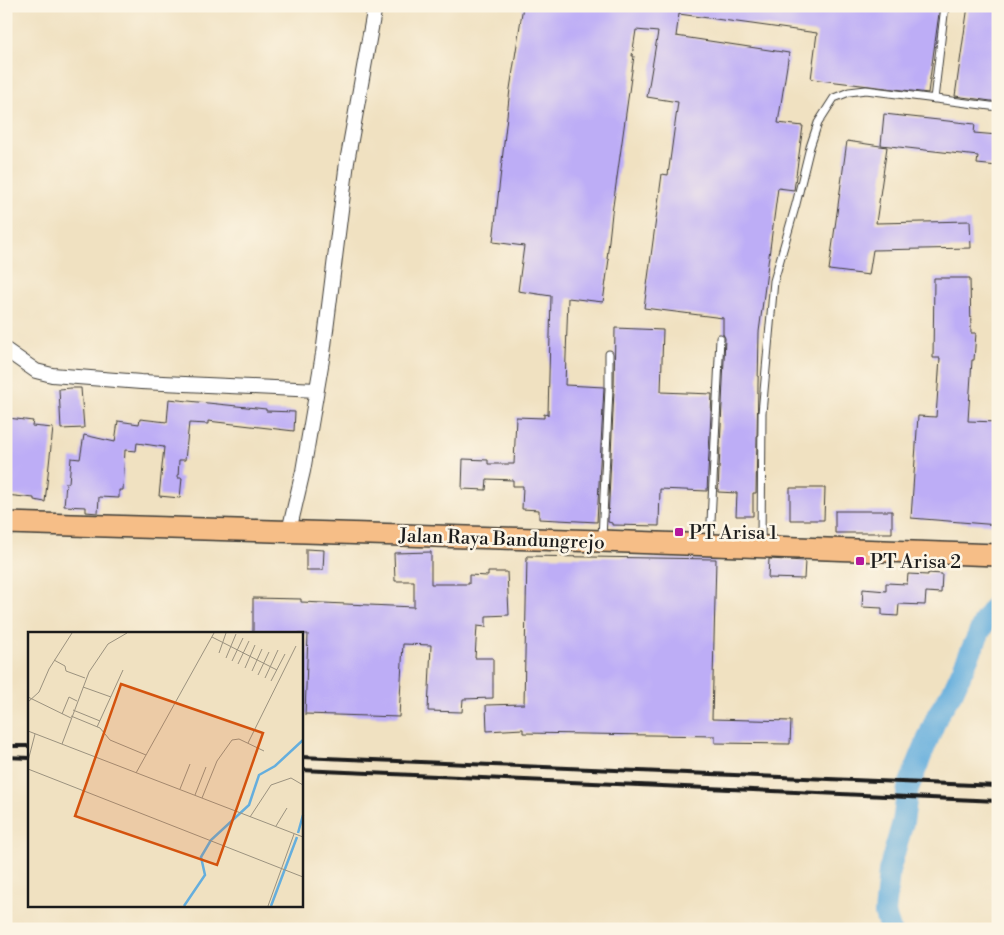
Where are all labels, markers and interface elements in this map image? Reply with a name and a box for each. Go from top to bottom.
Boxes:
place label: PT Arisa 1 [689,521,778,545]
street label: Jalan Raya Bandungrejo [398,523,605,555]
marker: PT Arisa 1 [673,526,685,538]
place label: PT Arisa 2 [870,550,961,574]
marker: PT Arisa 2 [854,555,866,567]
inset map [28,632,302,908]

